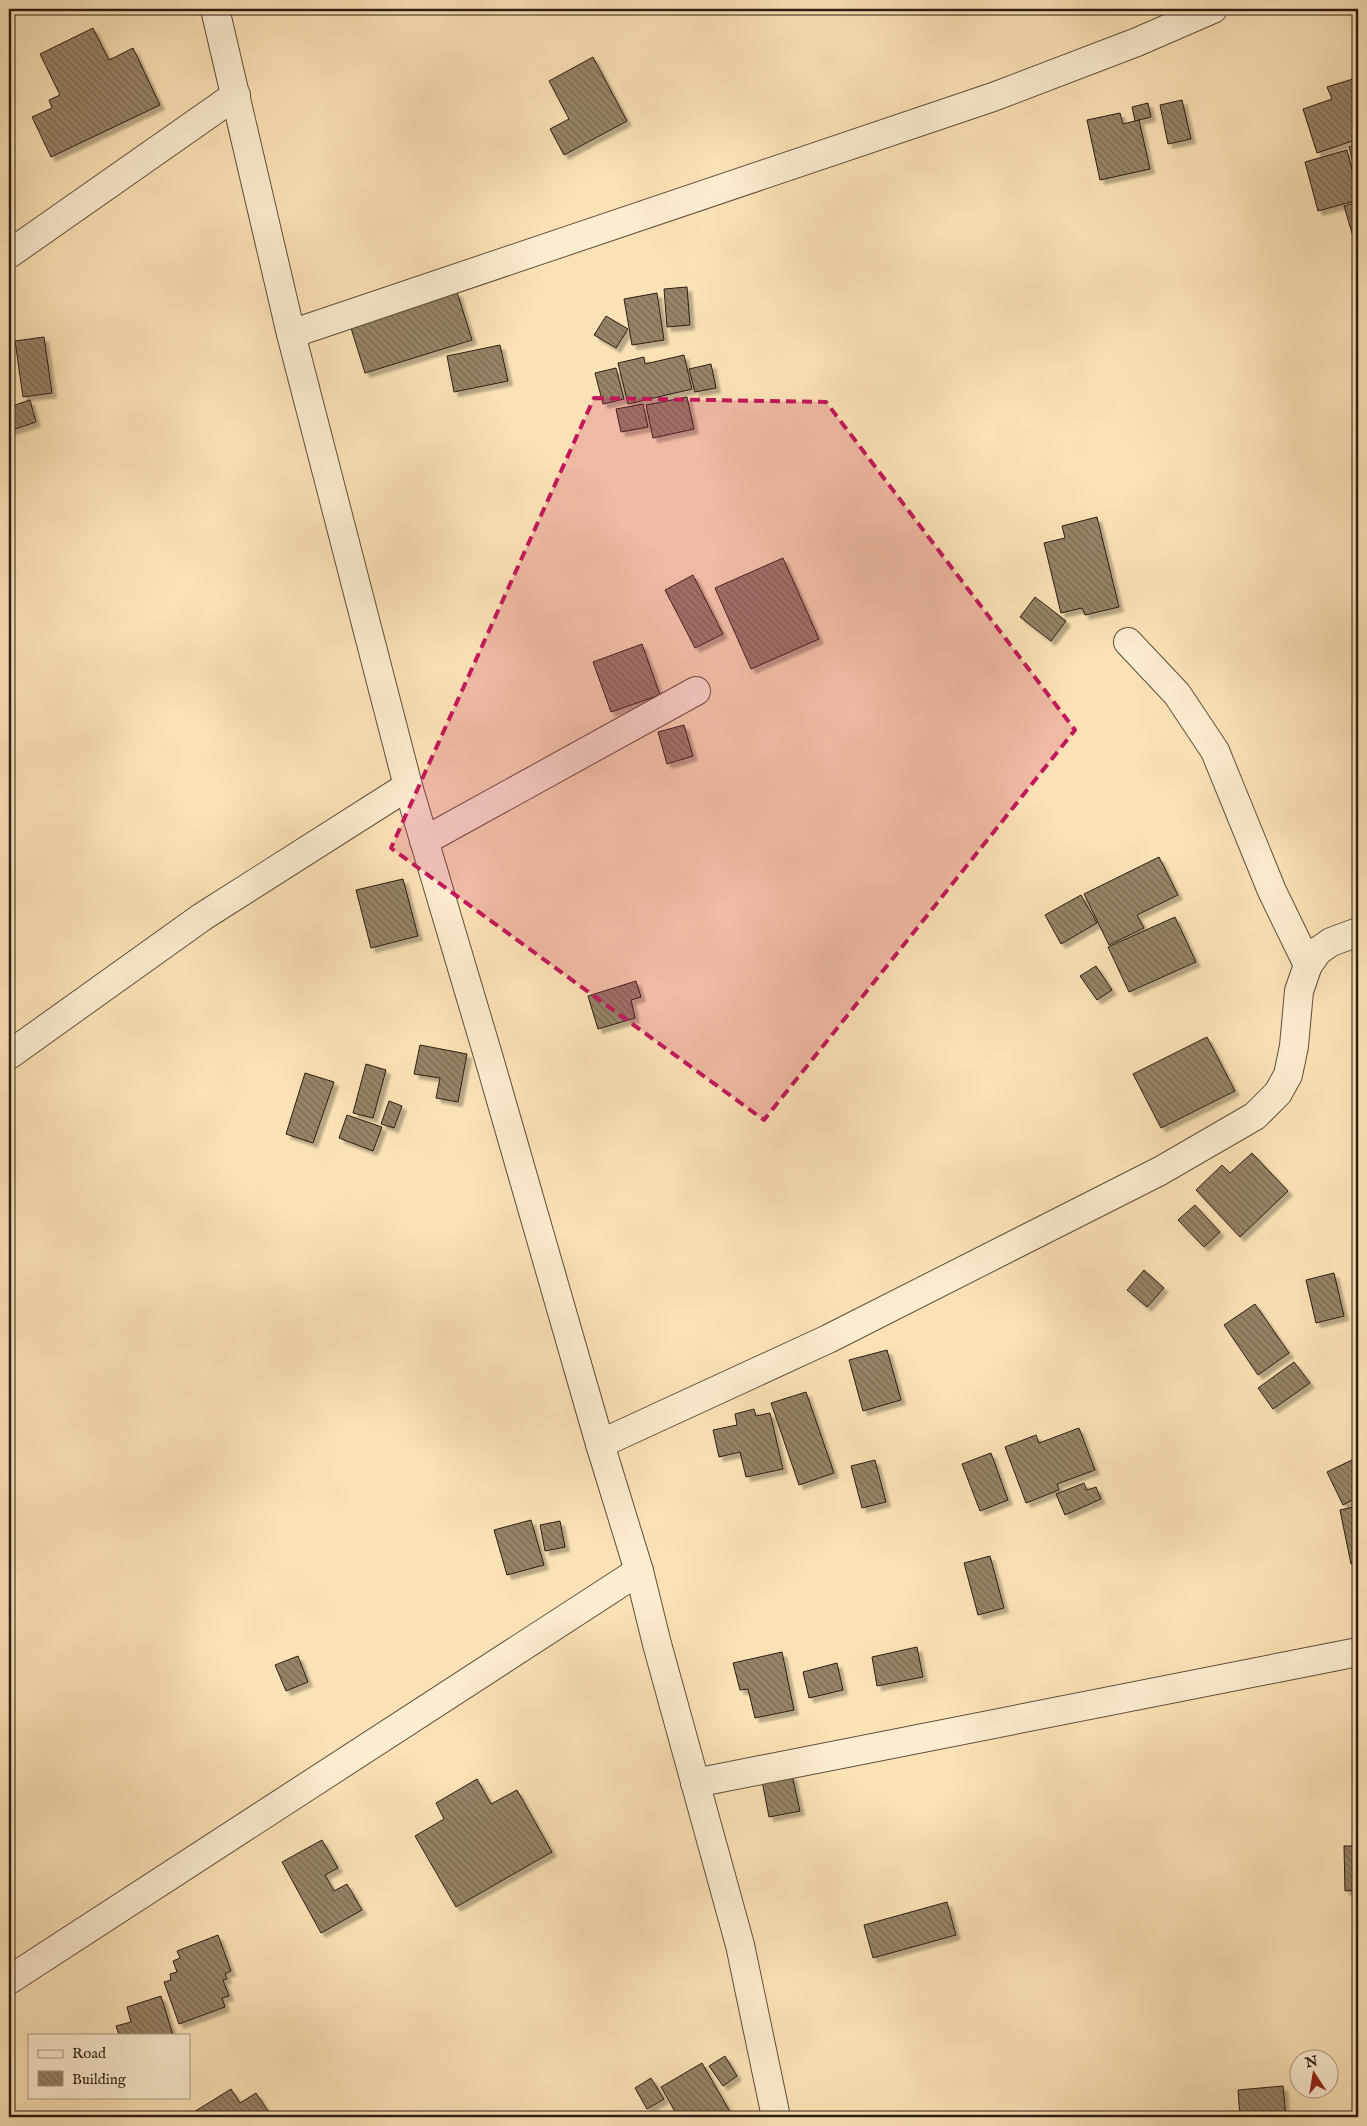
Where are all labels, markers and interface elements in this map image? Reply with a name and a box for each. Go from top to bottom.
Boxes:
legend [28,2034,190,2098]
text: Road [72,2044,107,2063]
north arrow [1290,2048,1340,2098]
text: N [1303,2052,1319,2073]
text: Building [72,2070,127,2089]

